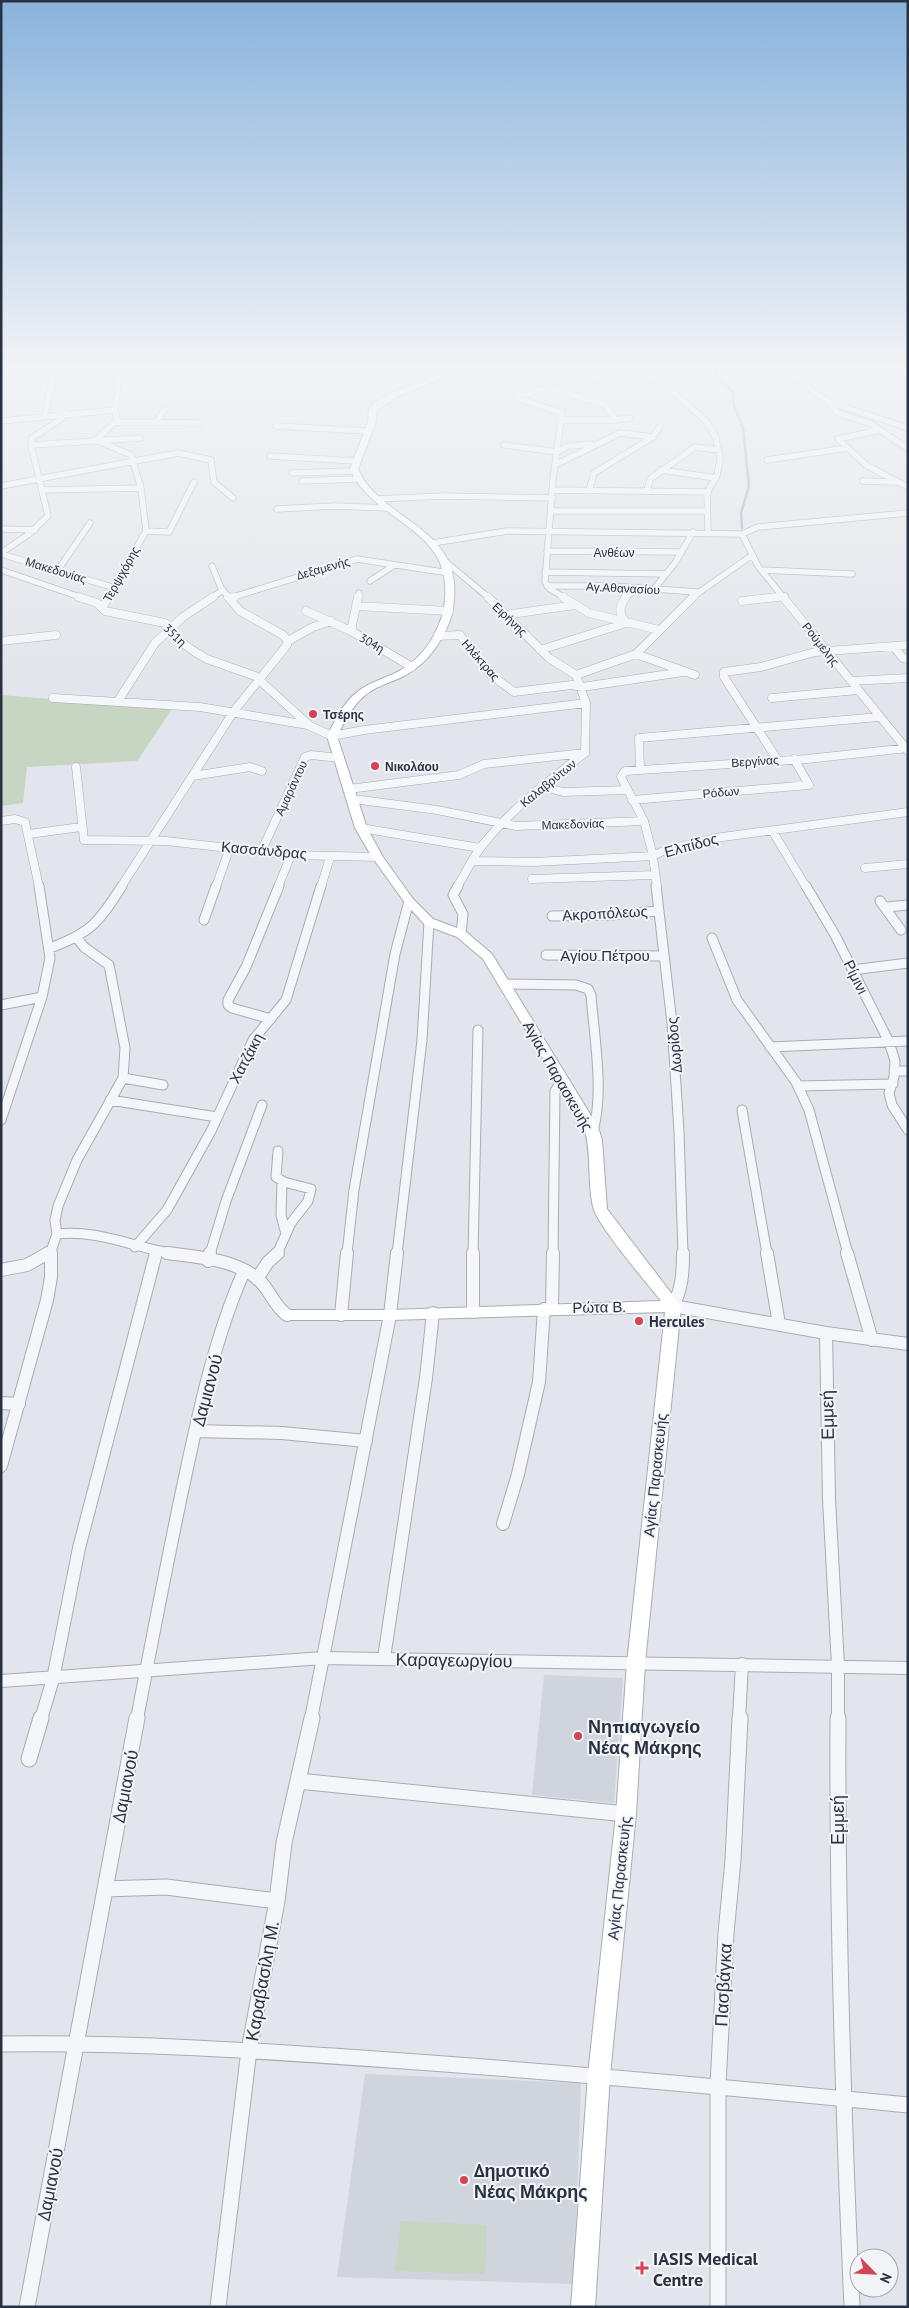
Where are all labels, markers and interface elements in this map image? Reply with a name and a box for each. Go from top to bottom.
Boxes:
street label: Τερψιχόρης [100,543,143,604]
street label: Ανθέων [593,545,635,560]
street label: Δεξαμενής [295,553,352,583]
street label: Μακεδονίας [24,554,89,586]
street label: Αγ.Αθανασίου [586,579,660,597]
street label: Ειρήνης [489,599,531,639]
street label: Ρούμελης [799,619,843,669]
street label: 351η [160,620,190,650]
street label: 304η [357,630,387,656]
street label: Ηλέκτρας [459,636,503,684]
place label: Τσέρης [323,707,364,722]
marker: Τσέρης [307,708,319,720]
street label: Βεργίνας [731,752,779,770]
street label: Καλαβρύτων [517,756,579,810]
street label: Αμαράντου [272,758,310,818]
place label: Νικολάου [385,759,439,774]
marker: Νικολάου [369,760,381,772]
street label: Ρόδων [702,783,740,801]
street label: Μακεδονίας [541,815,605,833]
street label: Ελπίδος [662,829,720,861]
street label: Κασσάνδρας [220,837,308,863]
street label: Ακροπόλεως [562,901,648,925]
street label: Αγίου Πέτρου [560,946,650,965]
street label: Ρίμινι [840,957,872,997]
street label: Δωρίδος [662,1016,686,1074]
street label: Αγίας Παρασκευής [519,1017,597,1135]
street label: Χατζάκη [225,1029,267,1087]
street label: Ρώτα Β. [572,1297,626,1317]
place label: Hercules [649,1312,705,1331]
marker: Hercules [633,1315,645,1327]
street label: Δαμιανού [186,1351,228,1429]
street label: Εμμεή [815,1390,839,1440]
street label: Αγίας Παρασκευής [639,1412,671,1538]
street label: Καραγεωργίου [395,1647,513,1673]
place label: Νηπιαγωγείο Νέας Μάκρης [588,1715,702,1759]
marker: Νηπιαγωγείο Νέας Μάκρης [572,1730,584,1742]
street label: Δαμιανού [107,1748,143,1824]
street label: Εμμεή [826,1795,849,1845]
street label: Αγίας Παρασκευής [603,1815,635,1941]
street label: Καραβασίλη Μ. [240,1919,284,2043]
street label: Πασβάγκα [709,1943,737,2027]
street label: Δαμιανού [32,2146,68,2222]
place label: Δημοτικό Νέας Μάκρης [474,2159,588,2203]
marker: Δημοτικό Νέας Μάκρης [458,2174,470,2186]
place label: IASIS Medical Centre [653,2247,759,2291]
north arrow [849,2248,899,2298]
marker: IASIS Medical Centre [635,2261,649,2275]
text: N [876,2270,896,2286]

